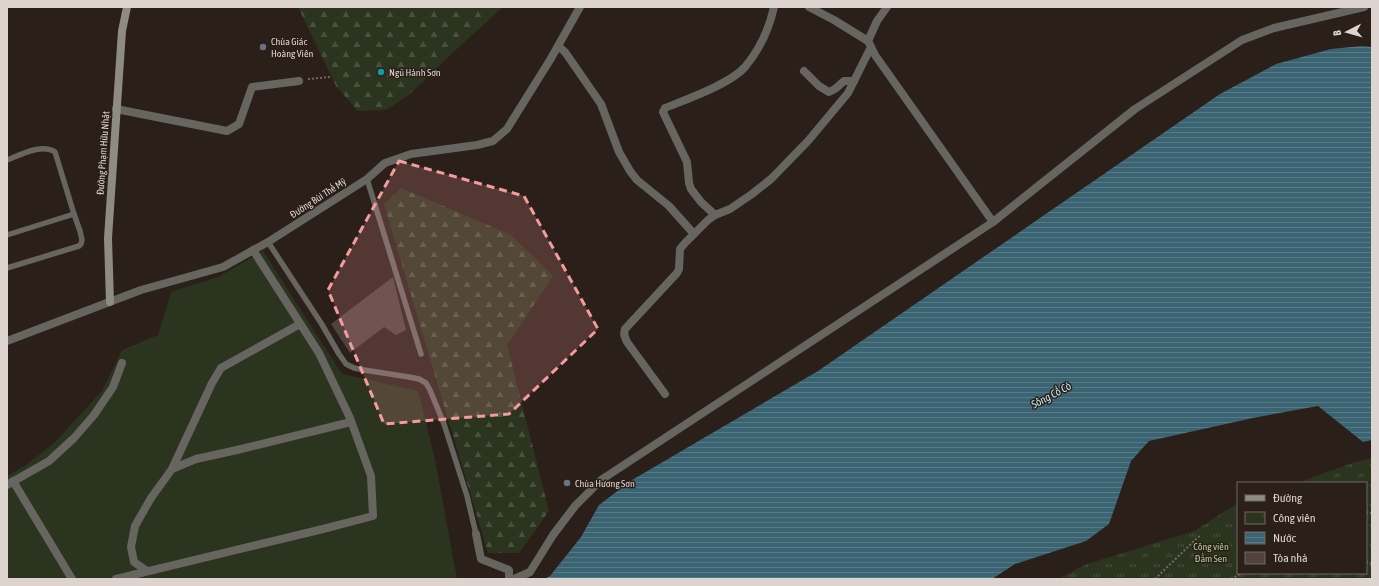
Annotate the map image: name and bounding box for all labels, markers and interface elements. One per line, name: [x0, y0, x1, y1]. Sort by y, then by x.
north arrow: [1327, 12, 1367, 52]
text: B: [1331, 29, 1343, 36]
place label: Chùa Giác Hoàng Viên: [271, 36, 313, 59]
marker: Chùa Giác Hoàng Viên: [258, 42, 268, 52]
marker: Ngũ Hành Sơn: [376, 67, 386, 77]
place label: Ngũ Hành Sơn: [389, 67, 441, 78]
street label: Đường Phạm Hữu Nhật: [95, 111, 111, 195]
street label: Đường Bùi Thế Mỹ: [288, 176, 348, 220]
water label: Sông Cổ Cò: [1028, 379, 1073, 411]
marker: Chùa Hương Sơn: [562, 478, 572, 488]
place label: Chùa Hương Sơn: [575, 478, 635, 489]
legend: [1237, 482, 1367, 574]
text: Đường: [1273, 491, 1303, 505]
text: Công viên: [1273, 511, 1316, 525]
text: Nước: [1273, 531, 1297, 545]
park label: Công viên Đầm Sen: [1193, 541, 1229, 564]
text: Tòa nhà: [1273, 551, 1308, 565]

